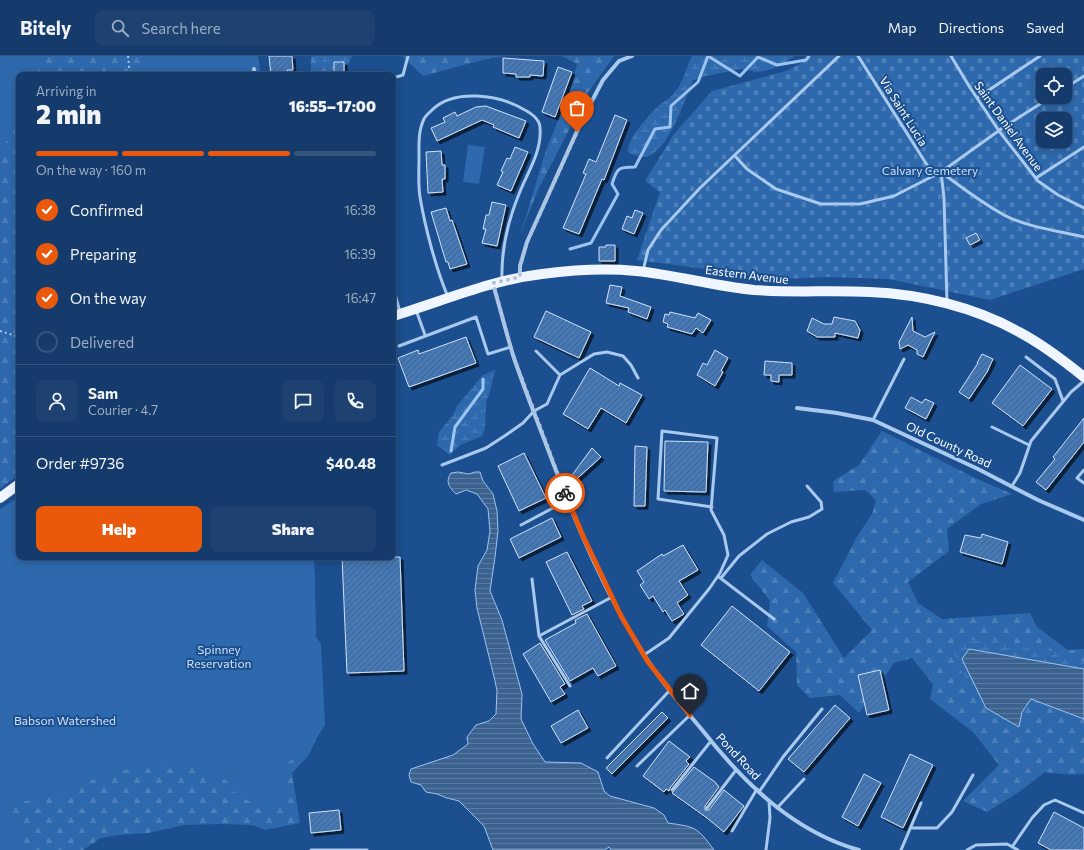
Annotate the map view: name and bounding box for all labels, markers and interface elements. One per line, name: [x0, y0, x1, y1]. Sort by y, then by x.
search box: [95, 10, 375, 46]
text: Bitely: [20, 16, 71, 39]
icon: search: [109, 17, 131, 39]
text: Search here: [141, 19, 221, 37]
text: Map: [888, 19, 917, 36]
text: Directions: [939, 19, 1004, 36]
text: Saved: [1026, 19, 1064, 36]
map controls: [1036, 68, 1072, 148]
button: locate: [1036, 68, 1072, 104]
street label: Via Saint Lucia: [877, 74, 931, 148]
street label: Saint Daniel Avenue: [972, 79, 1046, 173]
text: Arriving in: [36, 83, 96, 99]
pin: [560, 91, 594, 132]
text: 16:55–17:00: [289, 97, 376, 115]
icon: bag: [566, 97, 588, 119]
text: 2 min: [36, 98, 101, 129]
button: layers: [1036, 112, 1072, 148]
text: On the way · 160 m: [36, 162, 146, 178]
park label: Calvary Cemetery: [882, 163, 978, 177]
icon: check: [36, 199, 58, 221]
text: Confirmed: [70, 201, 143, 219]
text: 16:38: [344, 202, 376, 218]
icon: check: [36, 243, 58, 265]
text: Preparing: [70, 245, 136, 263]
text: 16:39: [344, 246, 376, 262]
street label: Eastern Avenue: [704, 262, 790, 286]
icon: check: [36, 287, 58, 309]
text: On the way: [70, 289, 147, 307]
text: 16:47: [345, 290, 376, 306]
text: Delivered: [70, 333, 134, 351]
button: person: [36, 380, 78, 422]
button: chat: [282, 380, 324, 422]
button: phone: [334, 380, 376, 422]
text: Sam: [88, 384, 118, 402]
text: Courier · 4.7: [88, 402, 158, 418]
street label: Old County Road: [904, 418, 994, 470]
text: Order #9736: [36, 454, 124, 472]
text: $40.48: [326, 454, 376, 472]
courier: [545, 473, 585, 513]
icon: bike: [554, 482, 576, 504]
button: Help: [36, 506, 202, 552]
button: Share: [210, 506, 376, 552]
park label: Spinney Reservation: [187, 642, 251, 670]
pin: [673, 674, 707, 715]
icon: home: [679, 680, 701, 702]
park label: Babson Watershed: [14, 713, 116, 727]
street label: Pond Road: [714, 730, 764, 782]

